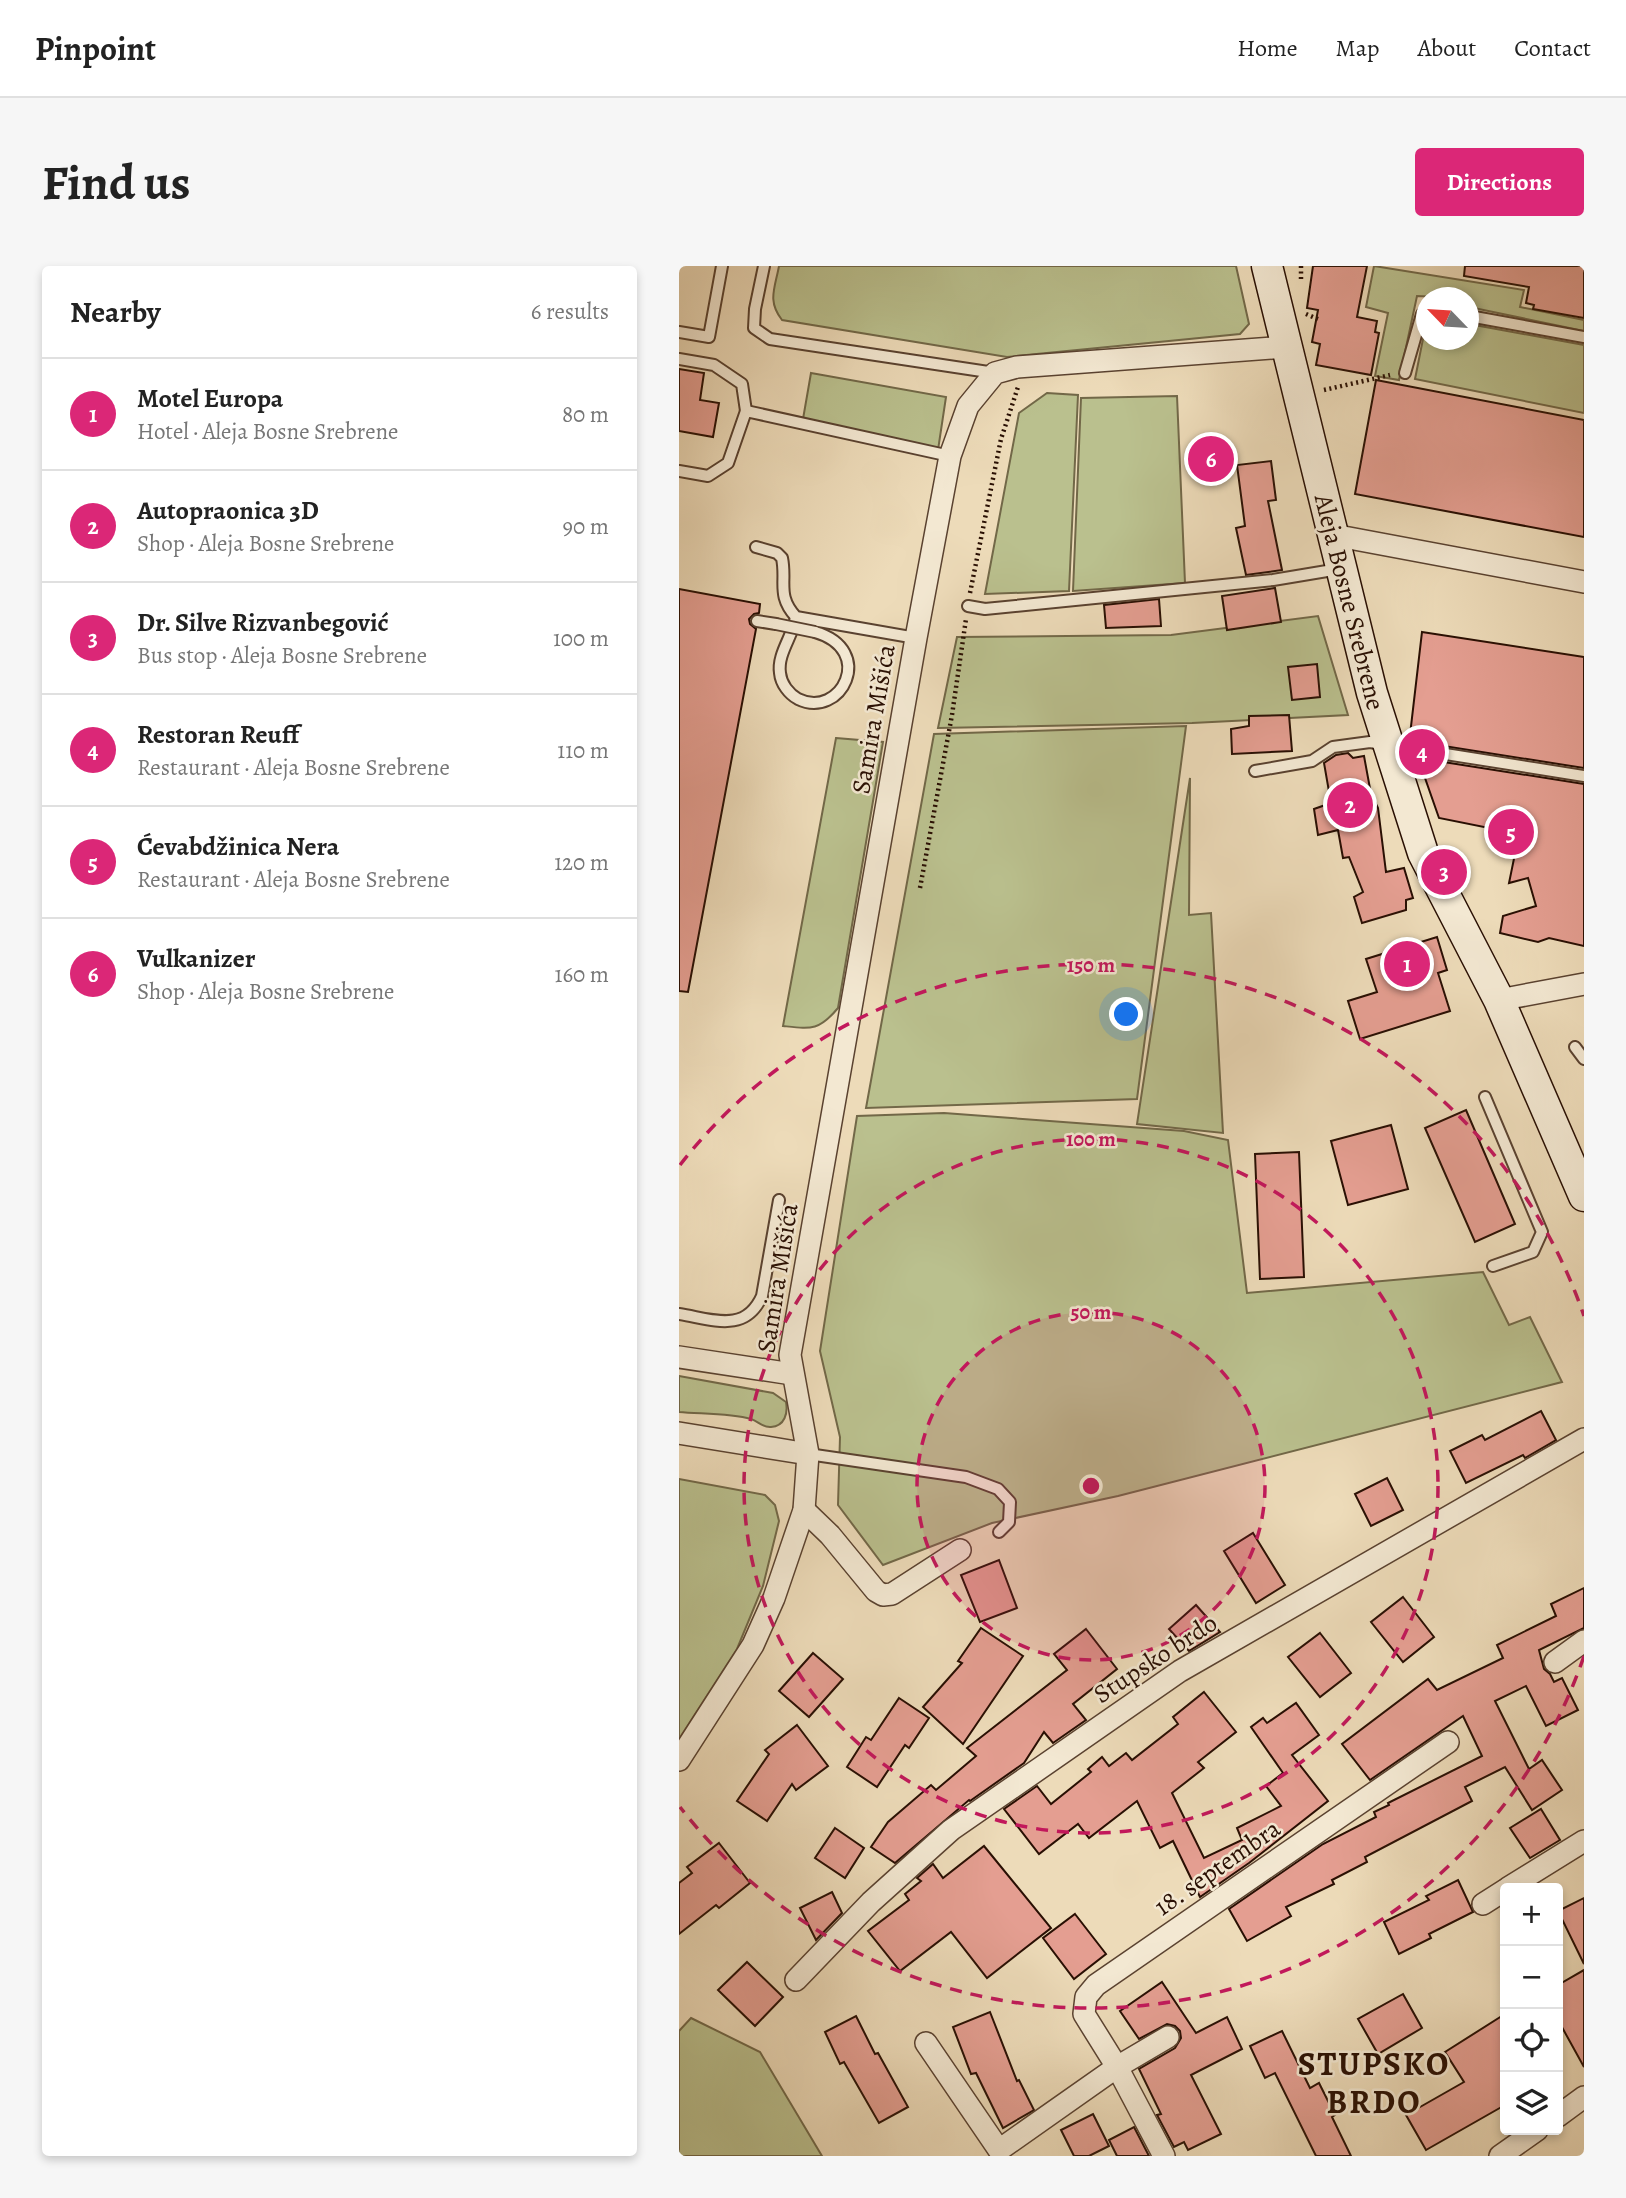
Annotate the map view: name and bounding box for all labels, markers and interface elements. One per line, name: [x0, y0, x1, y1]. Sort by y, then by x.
text: Pinpoint: [35, 26, 156, 71]
text: Home: [1237, 32, 1298, 64]
text: Map: [1336, 32, 1380, 64]
text: About: [1418, 32, 1476, 64]
text: Contact: [1514, 32, 1591, 64]
button: Directions: [1415, 148, 1584, 216]
text: Find us: [42, 149, 190, 216]
north arrow: [1416, 287, 1479, 350]
text: Nearby: [70, 292, 161, 332]
text: 6 results: [531, 296, 609, 327]
text: Motel Europa: [137, 381, 283, 416]
text: 1: [89, 399, 97, 430]
text: 80 m: [562, 399, 609, 430]
text: Hotel · Aleja Bosne Srebrene: [137, 416, 398, 447]
pin: 6: [1188, 433, 1234, 485]
street label: Aleja Bosne Srebrene: [1306, 489, 1393, 714]
text: Autopraonica 3D: [137, 493, 319, 528]
text: 2: [87, 511, 99, 542]
text: 90 m: [563, 511, 609, 542]
text: Shop · Aleja Bosne Srebrene: [137, 528, 394, 559]
text: Dr. Silve Rizvanbegović: [137, 605, 389, 640]
text: 3: [88, 623, 98, 654]
text: 100 m: [553, 623, 609, 654]
text: Bus stop · Aleja Bosne Srebrene: [137, 640, 427, 671]
street label: Samira Mišića: [843, 642, 904, 797]
text: Restoran Reuff: [137, 717, 299, 752]
pin: 4: [1399, 726, 1445, 778]
text: 4: [88, 735, 98, 766]
text: 110 m: [557, 735, 609, 766]
text: Restaurant · Aleja Bosne Srebrene: [137, 752, 450, 783]
pin: 2: [1327, 779, 1373, 831]
pin: 5: [1488, 806, 1534, 858]
text: Ćevabdžinica Nera: [137, 829, 339, 864]
pin: 3: [1421, 846, 1467, 898]
text: 5: [88, 847, 98, 878]
text: 120 m: [554, 847, 609, 878]
text: Restaurant · Aleja Bosne Srebrene: [137, 864, 450, 895]
pin: 1: [1384, 938, 1430, 990]
text: Vulkanizer: [137, 941, 255, 976]
text: 150 m: [1067, 951, 1116, 979]
text: 6: [88, 959, 98, 990]
text: 160 m: [555, 959, 609, 990]
text: Shop · Aleja Bosne Srebrene: [137, 976, 394, 1007]
your location: [1109, 997, 1143, 1031]
text: 100 m: [1066, 1125, 1116, 1153]
street label: Samira Mišića: [748, 1201, 807, 1355]
text: 50 m: [1071, 1298, 1112, 1326]
centre of rings: [1079, 1474, 1103, 1498]
street label: Stupsko brdo: [1087, 1605, 1224, 1711]
street label: 18. septembra: [1147, 1811, 1287, 1924]
map controls: [1500, 1883, 1563, 2135]
button: +: [1500, 1883, 1563, 1946]
button: −: [1500, 1946, 1563, 2009]
button: locate: [1500, 2009, 1563, 2072]
district label: STUPSKO BRDO: [1298, 2041, 1450, 2124]
button: layers: [1500, 2072, 1563, 2135]

